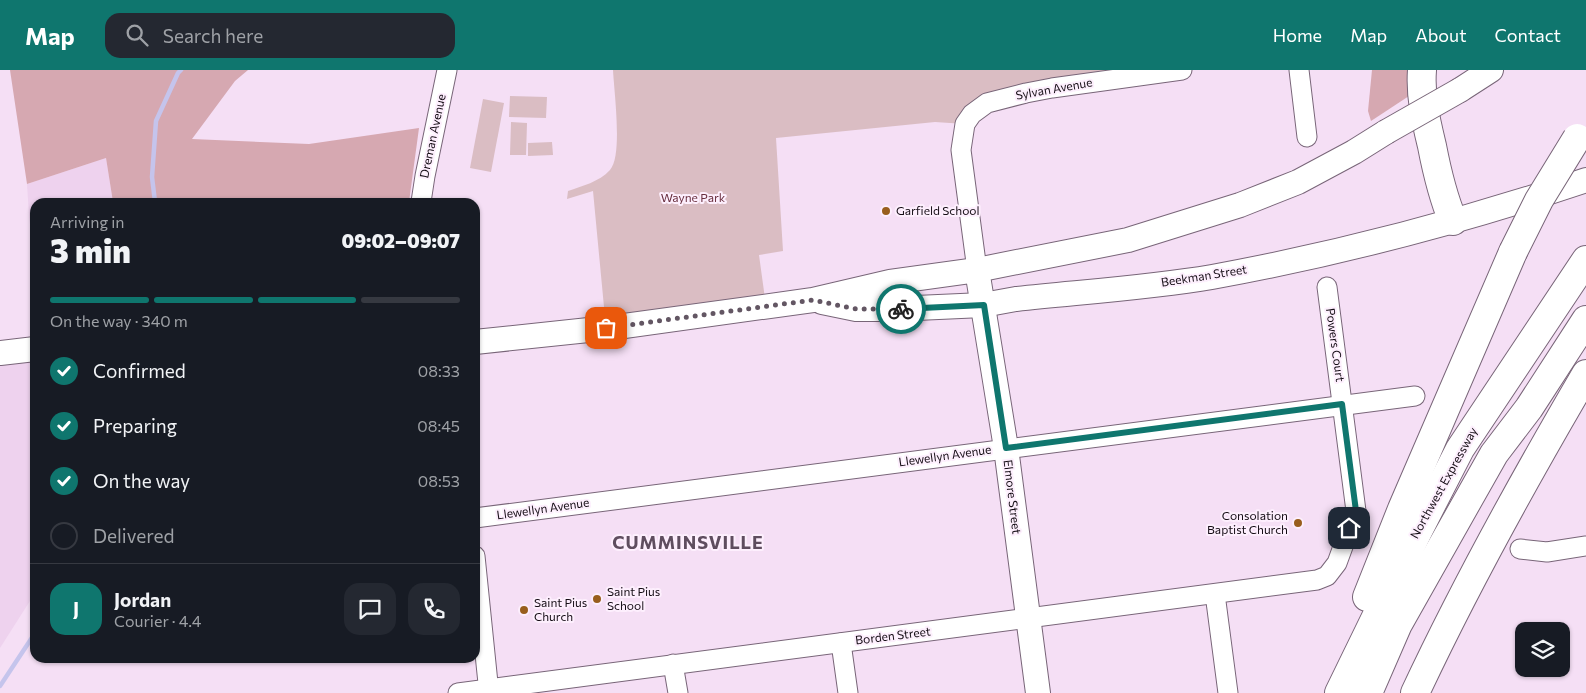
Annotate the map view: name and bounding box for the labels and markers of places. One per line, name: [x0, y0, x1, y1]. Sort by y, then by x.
place label: Garfield School: [896, 203, 980, 217]
marker: Garfield School: [880, 205, 892, 217]
pin: [585, 307, 627, 349]
pin: [1328, 507, 1370, 549]
place label: Consolation Baptist Church: [1207, 508, 1288, 536]
marker: Consolation Baptist Church: [1292, 517, 1304, 529]
place label: Saint Pius School: [607, 584, 660, 612]
marker: Saint Pius School: [591, 593, 603, 605]
place label: Saint Pius Church: [534, 595, 587, 623]
marker: Saint Pius Church: [518, 604, 530, 616]

